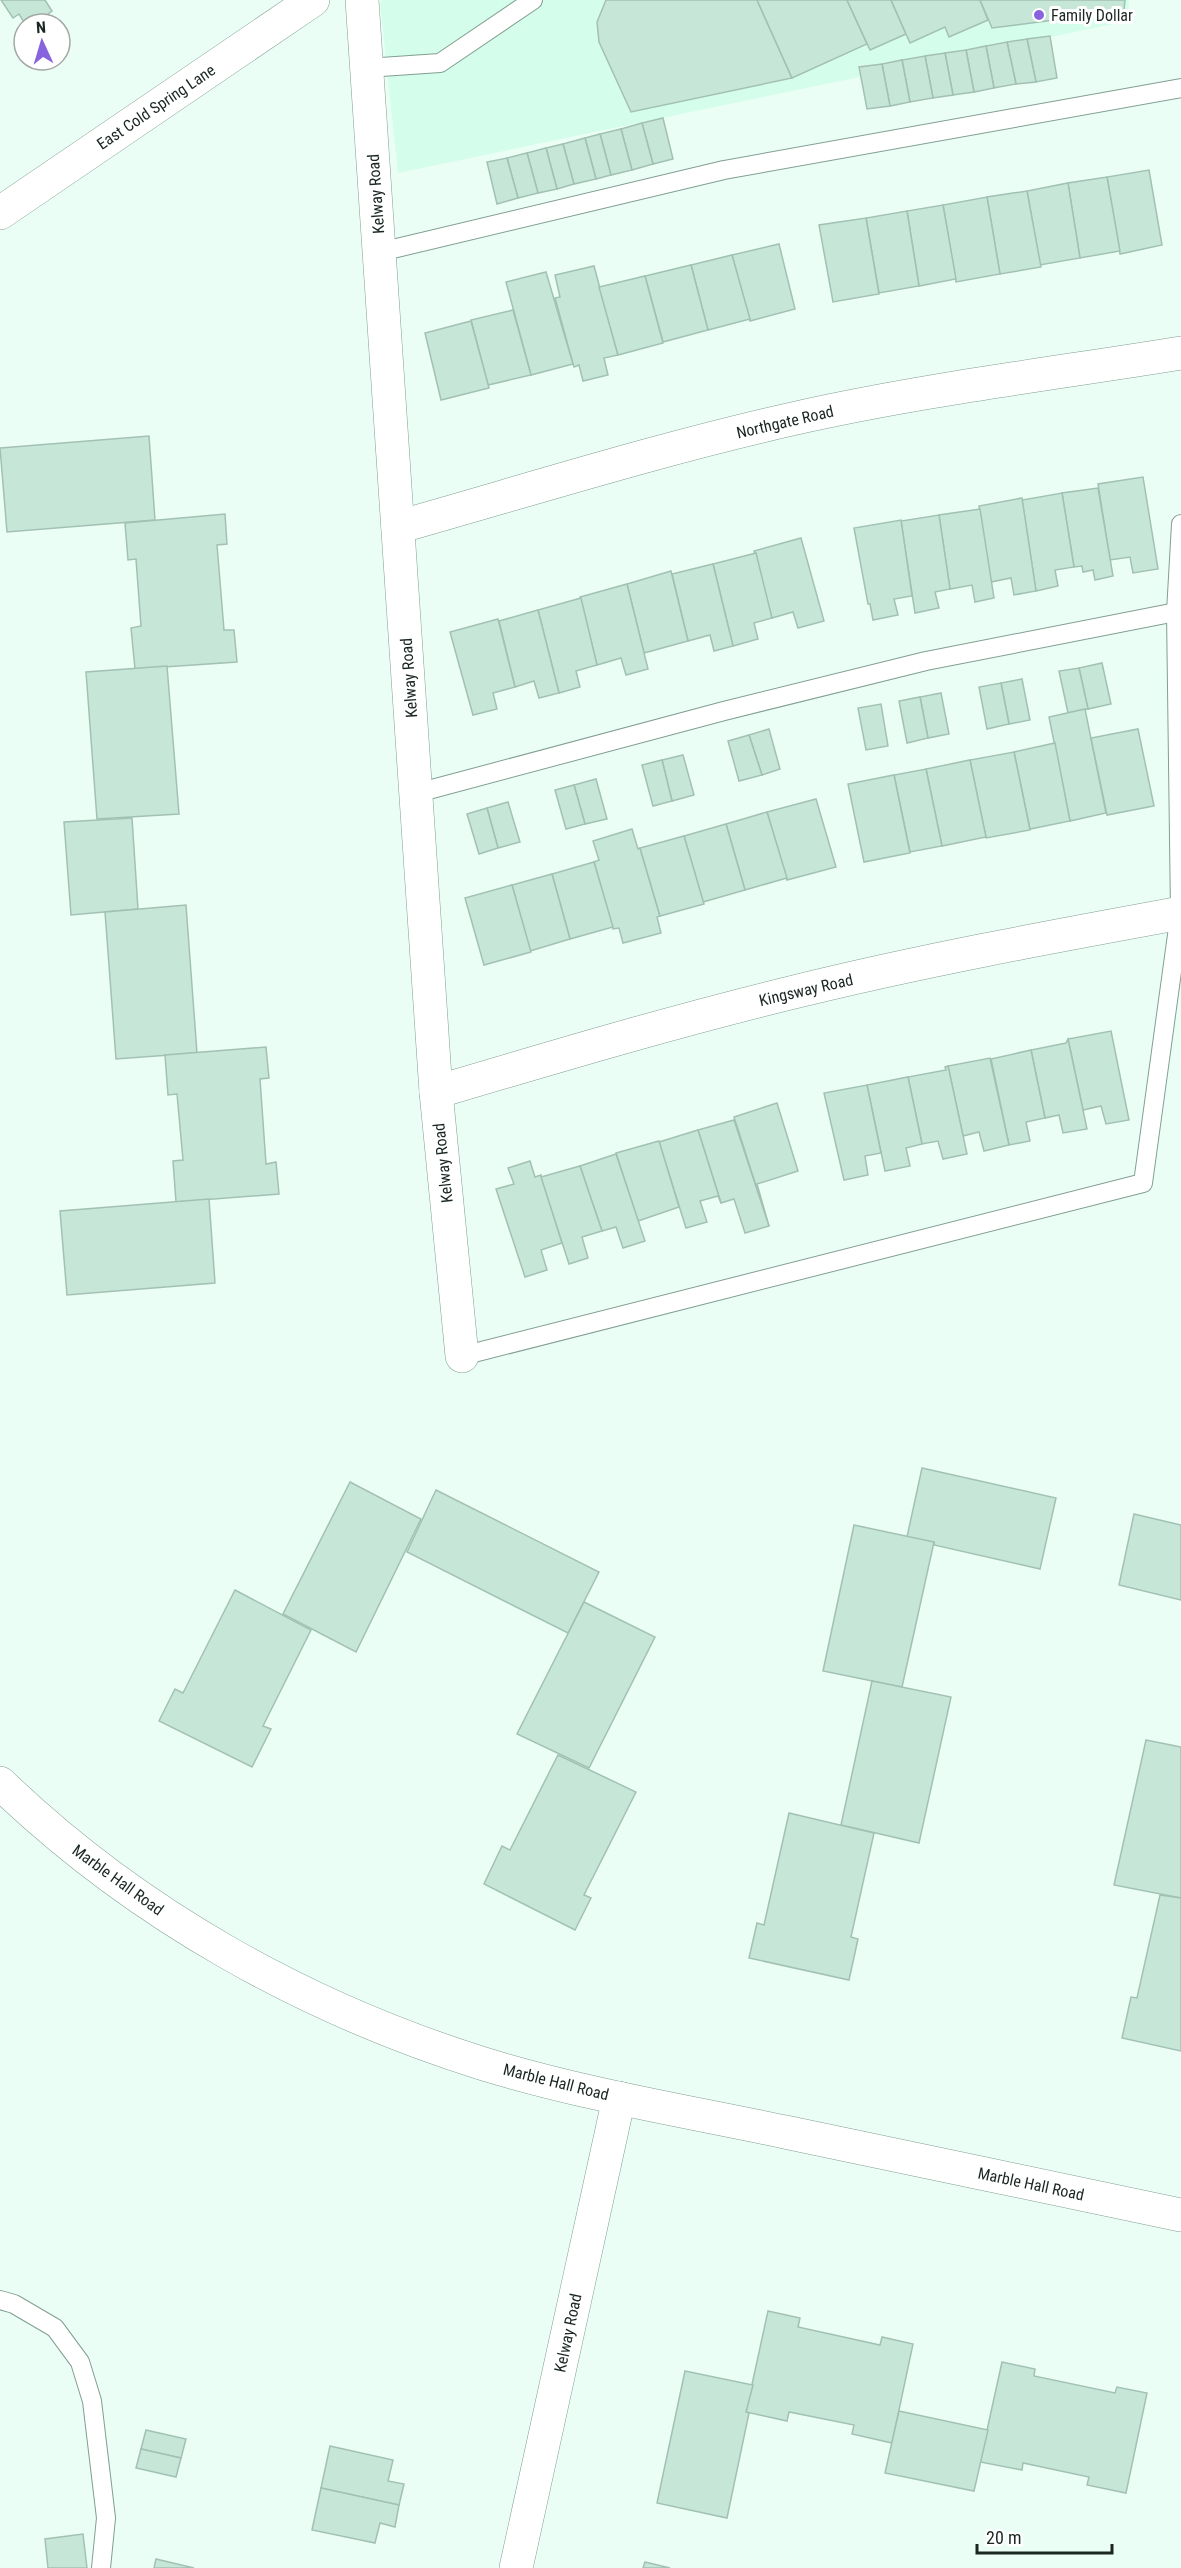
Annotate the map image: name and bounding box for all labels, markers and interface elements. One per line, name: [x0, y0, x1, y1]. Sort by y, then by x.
place label: Family Dollar: [1051, 6, 1133, 25]
marker: Family Dollar: [1032, 8, 1046, 22]
north arrow: [12, 12, 72, 72]
text: N: [35, 18, 47, 37]
street label: East Cold Spring Lane: [93, 60, 219, 154]
street label: Kelway Road: [364, 153, 388, 235]
street label: Northgate Road: [735, 402, 835, 442]
street label: Kelway Road: [397, 637, 421, 719]
street label: Kingsway Road: [757, 970, 855, 1010]
street label: Kelway Road: [429, 1122, 457, 1204]
street label: Marble Hall Road: [69, 1841, 167, 1919]
street label: Marble Hall Road: [501, 2060, 611, 2104]
street label: Marble Hall Road: [976, 2163, 1086, 2205]
street label: Kelway Road: [550, 2292, 586, 2374]
scale bar: [977, 2517, 1112, 2555]
text: 20 m: [986, 2527, 1021, 2548]

